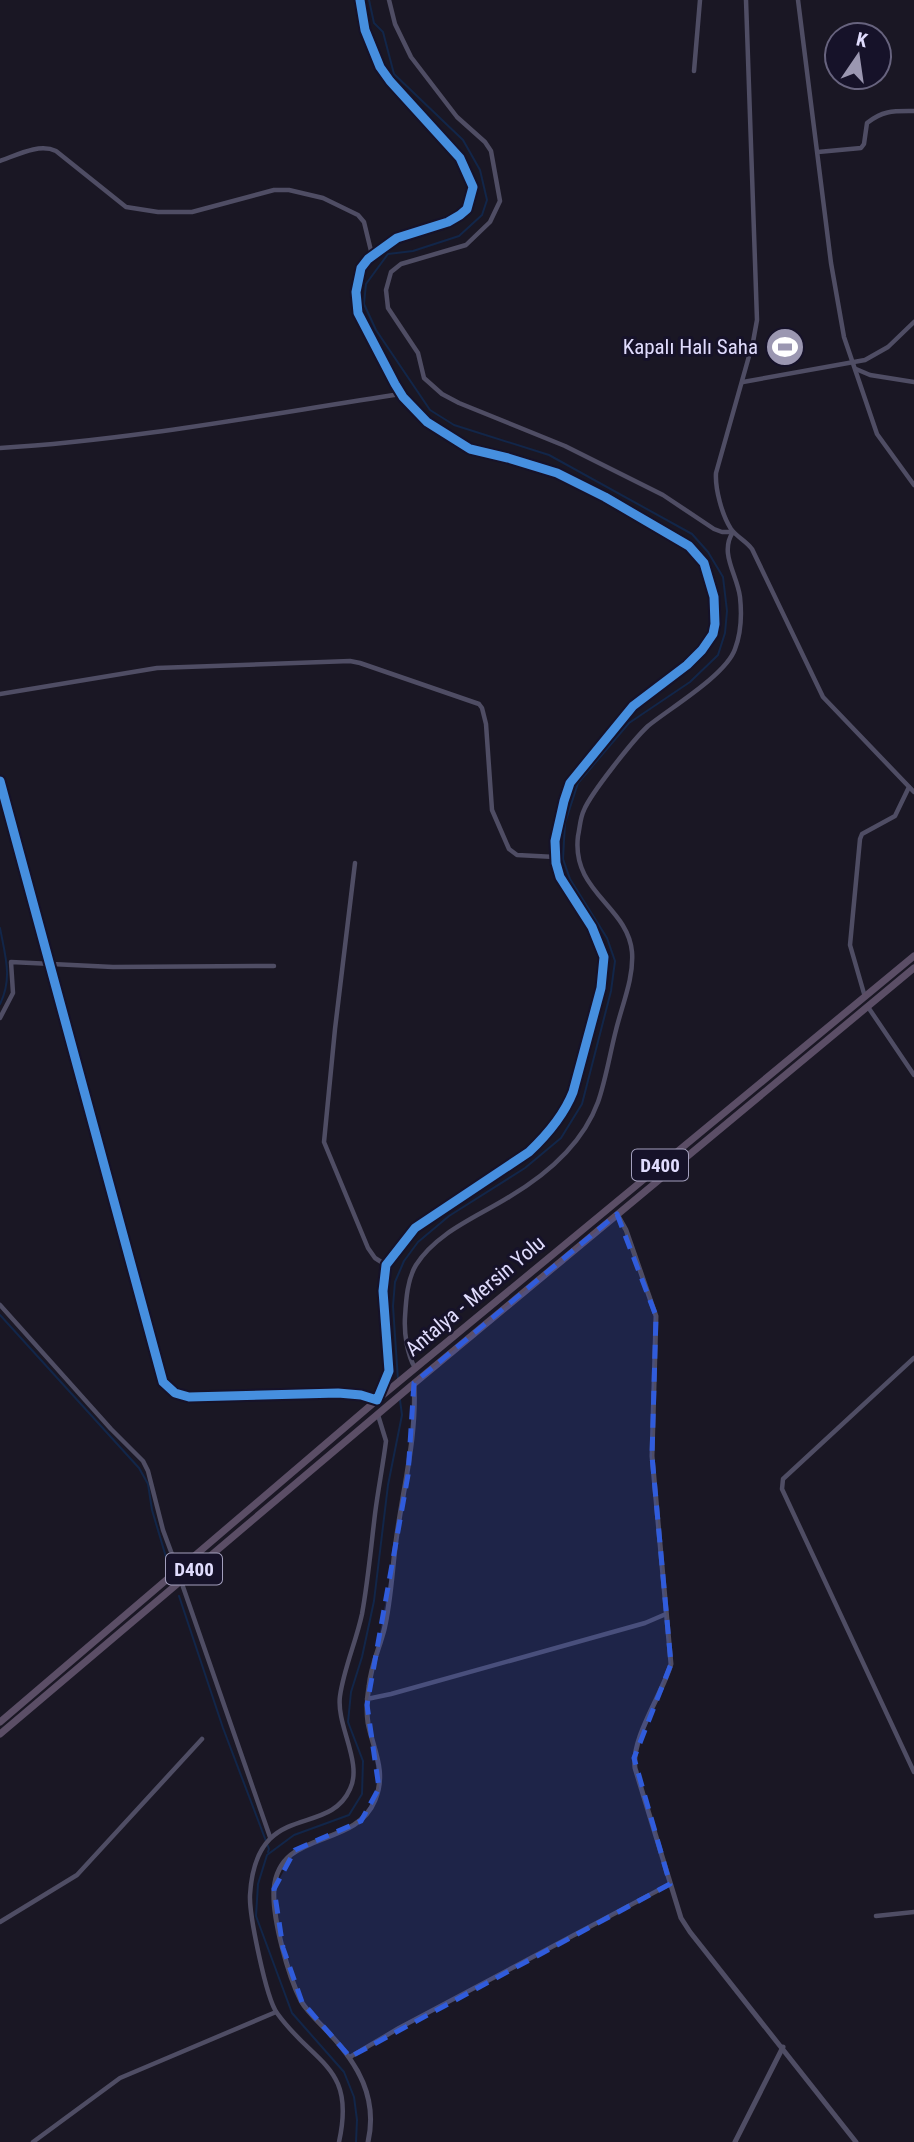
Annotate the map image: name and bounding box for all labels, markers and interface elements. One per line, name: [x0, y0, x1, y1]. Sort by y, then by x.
north arrow: [823, 21, 893, 91]
text: K: [854, 28, 870, 52]
sports icon: Kapalı Halı Saha: [764, 326, 806, 368]
place label: Kapalı Halı Saha: [623, 335, 758, 359]
road number: D400: [632, 1149, 688, 1180]
street label: Antalya - Mersin Yolu: [401, 1231, 549, 1361]
road number: D400: [166, 1554, 222, 1584]

